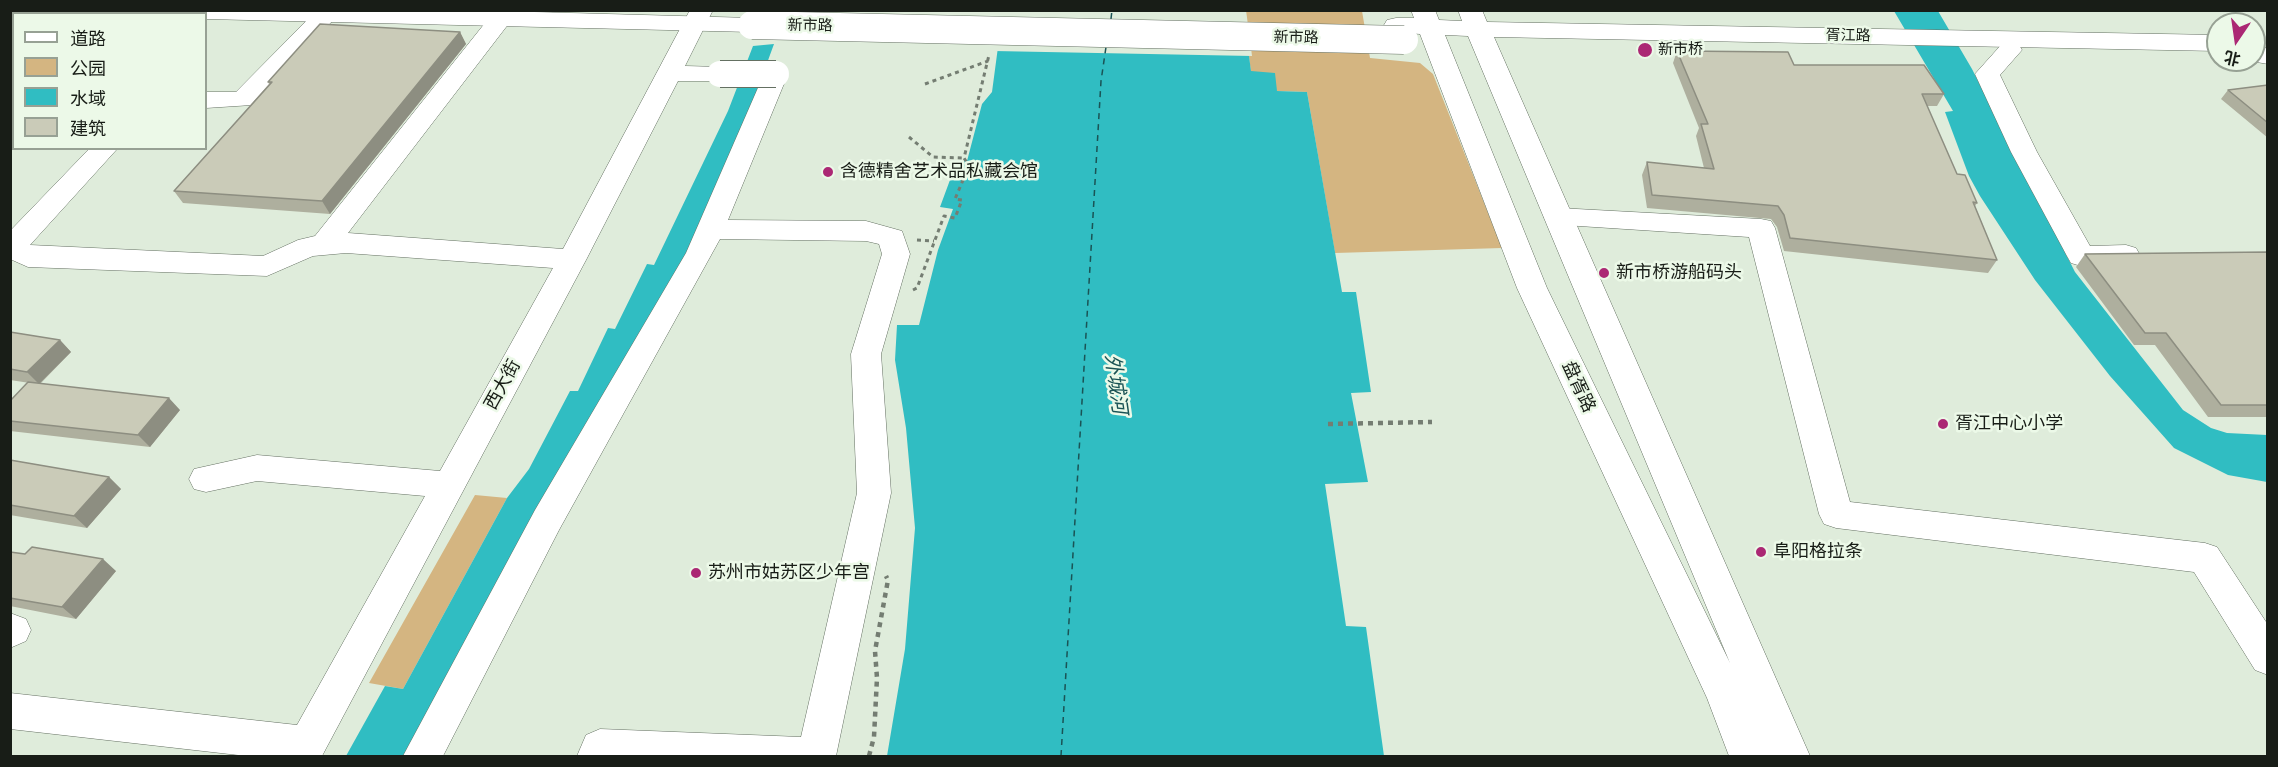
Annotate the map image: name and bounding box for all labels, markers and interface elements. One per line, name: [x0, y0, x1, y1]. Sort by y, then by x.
legend: [12, 12, 207, 150]
north arrow: [2206, 12, 2266, 72]
street label: 新市路: [787, 17, 833, 35]
text: 道路: [70, 27, 106, 50]
street label: 胥江路: [1825, 27, 1871, 45]
street label: 新市路: [1273, 29, 1319, 47]
marker: 新市桥: [1636, 41, 1654, 59]
place label: 新市桥: [1658, 41, 1703, 59]
text: 北: [2222, 46, 2242, 70]
text: 公园: [70, 57, 106, 80]
text: 水域: [70, 87, 106, 110]
text: 建筑: [70, 117, 106, 140]
place label: 含德精舍艺术品私藏会馆: [840, 161, 1038, 183]
marker: 含德精舍艺术品私藏会馆: [821, 165, 835, 179]
place label: 新市桥游船码头: [1616, 262, 1742, 284]
marker: 新市桥游船码头: [1597, 266, 1611, 280]
water label: 外城河: [1099, 353, 1131, 415]
street label: 西大街: [480, 356, 526, 414]
street label: 盘胥路: [1557, 358, 1599, 416]
place label: 胥江中心小学: [1955, 413, 2063, 435]
marker: 胥江中心小学: [1936, 417, 1950, 431]
place label: 阜阳格拉条: [1773, 541, 1863, 563]
marker: 阜阳格拉条: [1754, 545, 1768, 559]
place label: 苏州市姑苏区少年宫: [708, 562, 870, 584]
marker: 苏州市姑苏区少年宫: [689, 566, 703, 580]

